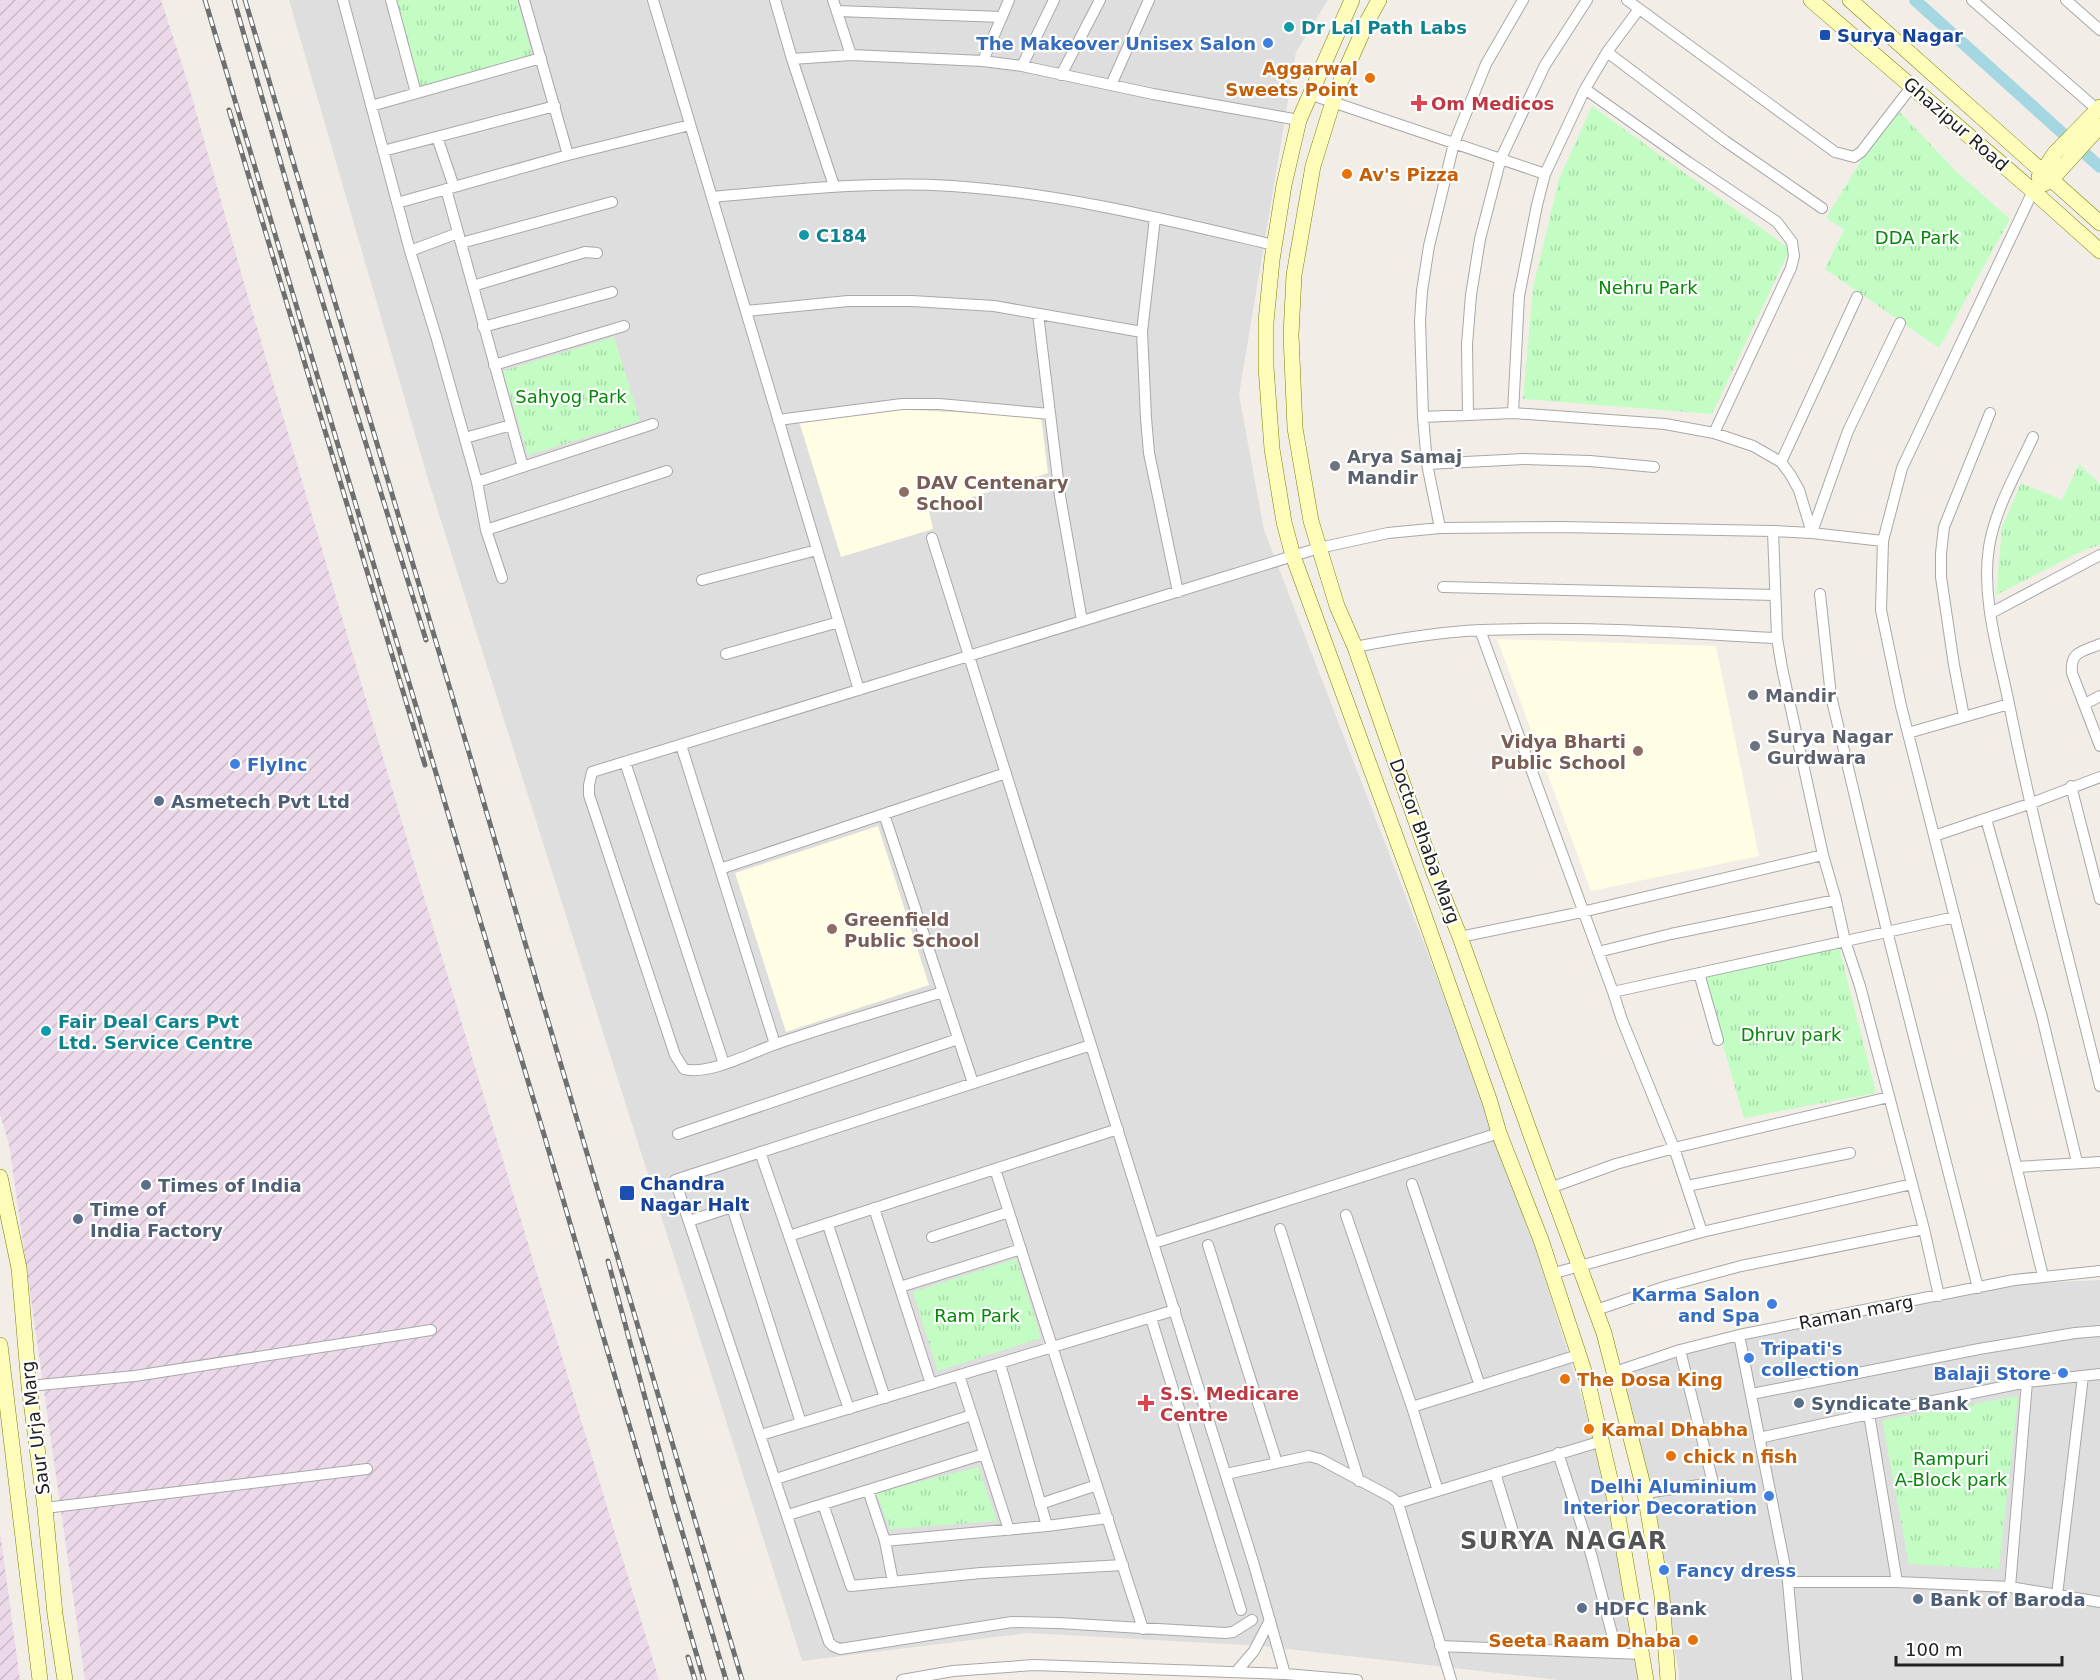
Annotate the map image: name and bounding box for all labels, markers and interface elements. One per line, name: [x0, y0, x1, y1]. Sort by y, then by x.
place label: Dr Lal Path Labs: [1301, 17, 1467, 38]
marker: Dr Lal Path Labs: [1282, 20, 1296, 34]
place label: Surya Nagar: [1837, 25, 1963, 46]
marker: Surya Nagar: [1818, 28, 1832, 42]
place label: The Makeover Unisex Salon: [976, 33, 1256, 54]
marker: The Makeover Unisex Salon: [1261, 36, 1275, 50]
place label: Aggarwal Sweets Point: [1225, 58, 1358, 100]
marker: Aggarwal Sweets Point: [1363, 71, 1377, 85]
street label: Ghazipur Road: [1899, 73, 2013, 175]
place label: Om Medicos: [1431, 93, 1554, 114]
marker: Om Medicos: [1412, 96, 1426, 110]
place label: Av's Pizza: [1359, 164, 1459, 185]
marker: Av's Pizza: [1340, 167, 1354, 181]
place label: C184: [816, 225, 867, 246]
park label: DDA Park: [1875, 227, 1960, 248]
marker: C184: [797, 228, 811, 242]
park label: Nehru Park: [1598, 277, 1698, 298]
park label: Sahyog Park: [515, 386, 627, 407]
place label: Arya Samaj Mandir: [1347, 446, 1462, 488]
marker: Arya Samaj Mandir: [1328, 459, 1342, 473]
place label: DAV Centenary School: [916, 472, 1069, 514]
marker: DAV Centenary School: [897, 485, 911, 499]
place label: Mandir: [1765, 685, 1836, 706]
marker: Mandir: [1746, 688, 1760, 702]
place label: Surya Nagar Gurdwara: [1767, 726, 1893, 768]
place label: Vidya Bharti Public School: [1490, 731, 1626, 773]
marker: Surya Nagar Gurdwara: [1748, 739, 1762, 753]
marker: Vidya Bharti Public School: [1631, 744, 1645, 758]
place label: FlyInc: [247, 754, 307, 775]
street label: Doctor Bhaba Marg: [1385, 756, 1465, 926]
marker: FlyInc: [228, 757, 242, 771]
place label: Asmetech Pvt Ltd: [171, 791, 350, 812]
marker: Asmetech Pvt Ltd: [152, 794, 166, 808]
place label: Greenfield Public School: [844, 909, 980, 951]
marker: Greenfield Public School: [825, 922, 839, 936]
place label: Fair Deal Cars Pvt Ltd. Service Centre: [58, 1011, 253, 1053]
marker: Fair Deal Cars Pvt Ltd. Service Centre: [39, 1024, 53, 1038]
park label: Dhruv park: [1741, 1024, 1842, 1045]
place label: Chandra Nagar Halt: [640, 1173, 750, 1215]
place label: Times of India: [158, 1175, 302, 1196]
marker: Times of India: [139, 1178, 153, 1192]
marker: Chandra Nagar Halt: [618, 1184, 636, 1202]
place label: Time of India Factory: [90, 1199, 223, 1241]
marker: Time of India Factory: [71, 1212, 85, 1226]
place label: Karma Salon and Spa: [1631, 1284, 1760, 1326]
street label: Raman marg: [1797, 1291, 1915, 1333]
marker: Karma Salon and Spa: [1765, 1297, 1779, 1311]
park label: Ram Park: [934, 1305, 1020, 1326]
place label: Tripati's collection: [1761, 1338, 1859, 1380]
marker: Tripati's collection: [1742, 1351, 1756, 1365]
street label: Saur Urja Marg: [16, 1360, 54, 1496]
place label: Balaji Store: [1933, 1363, 2051, 1384]
marker: Balaji Store: [2056, 1366, 2070, 1380]
place label: The Dosa King: [1577, 1369, 1723, 1390]
marker: The Dosa King: [1558, 1372, 1572, 1386]
place label: S.S. Medicare Centre: [1160, 1383, 1299, 1425]
place label: Syndicate Bank: [1811, 1393, 1969, 1414]
marker: S.S. Medicare Centre: [1137, 1394, 1155, 1412]
marker: Syndicate Bank: [1792, 1396, 1806, 1410]
place label: Kamal Dhabha: [1601, 1419, 1748, 1440]
marker: Kamal Dhabha: [1582, 1422, 1596, 1436]
place label: chick n fish: [1683, 1446, 1798, 1467]
park label: Rampuri A-Block park: [1895, 1448, 2008, 1490]
marker: chick n fish: [1664, 1449, 1678, 1463]
place label: Delhi Aluminium Interior Decoration: [1563, 1476, 1757, 1518]
marker: Delhi Aluminium Interior Decoration: [1762, 1489, 1776, 1503]
district label: SURYA NAGAR: [1460, 1527, 1668, 1555]
place label: Fancy dress: [1676, 1560, 1796, 1581]
marker: Fancy dress: [1657, 1563, 1671, 1577]
place label: Bank of Baroda: [1930, 1589, 2086, 1610]
marker: Bank of Baroda: [1911, 1592, 1925, 1606]
place label: HDFC Bank: [1594, 1598, 1707, 1619]
marker: HDFC Bank: [1575, 1601, 1589, 1615]
scale bar: [1896, 1629, 2062, 1667]
place label: Seeta Raam Dhaba: [1488, 1630, 1681, 1651]
marker: Seeta Raam Dhaba: [1686, 1633, 1700, 1647]
text: 100 m: [1905, 1639, 1963, 1660]

